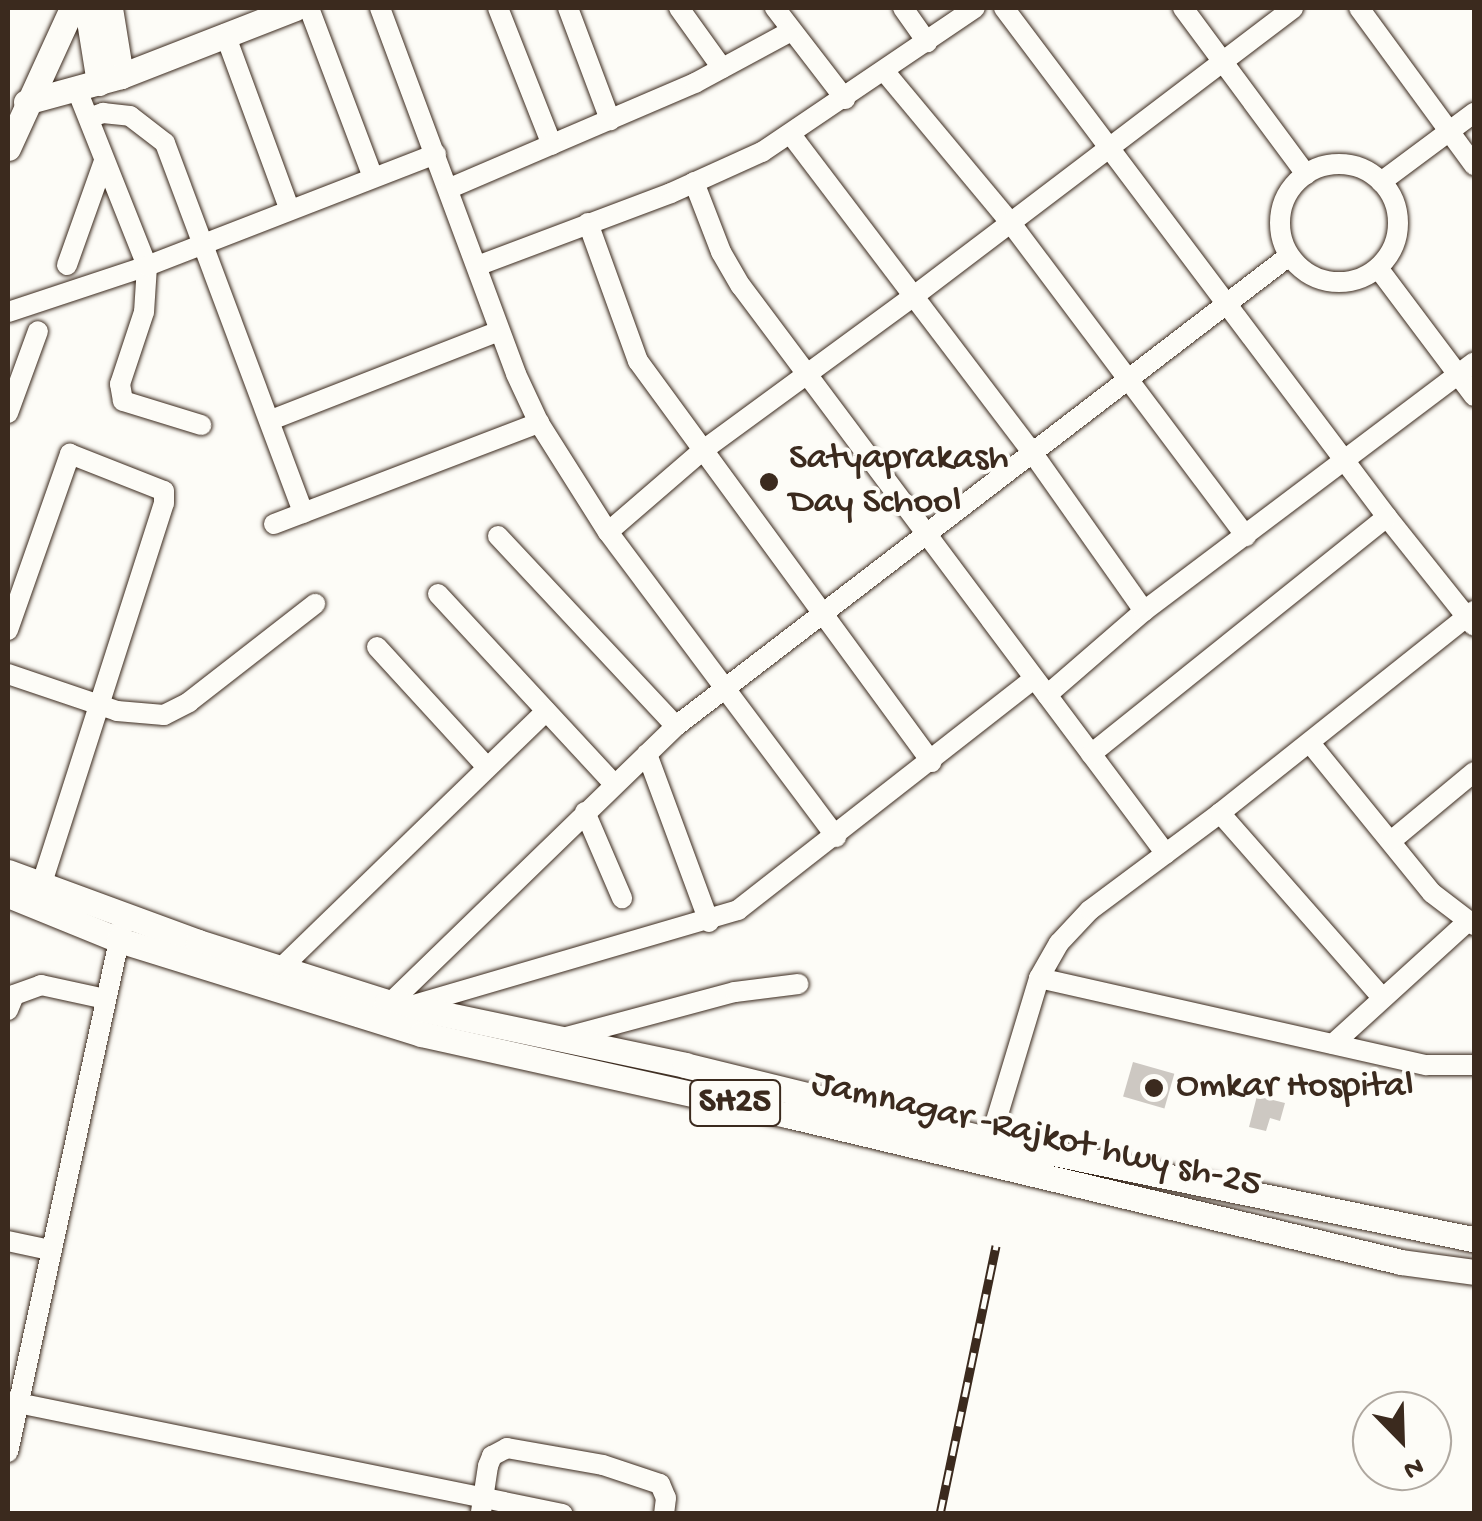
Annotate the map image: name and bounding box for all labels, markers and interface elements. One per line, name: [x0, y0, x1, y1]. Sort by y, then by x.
place label: Satyaprakash Day School: [789, 437, 1009, 526]
marker: Satyaprakash Day School: [758, 471, 780, 493]
street label: Jamnagar -Rajkot hwy sh-25: [807, 1062, 1265, 1210]
place label: Omkar Hospital: [1176, 1065, 1414, 1111]
road number: SH25: [688, 1073, 782, 1133]
marker: Omkar Hospital: [1141, 1075, 1167, 1101]
north arrow: [1352, 1391, 1452, 1491]
text: N: [1398, 1448, 1428, 1486]

